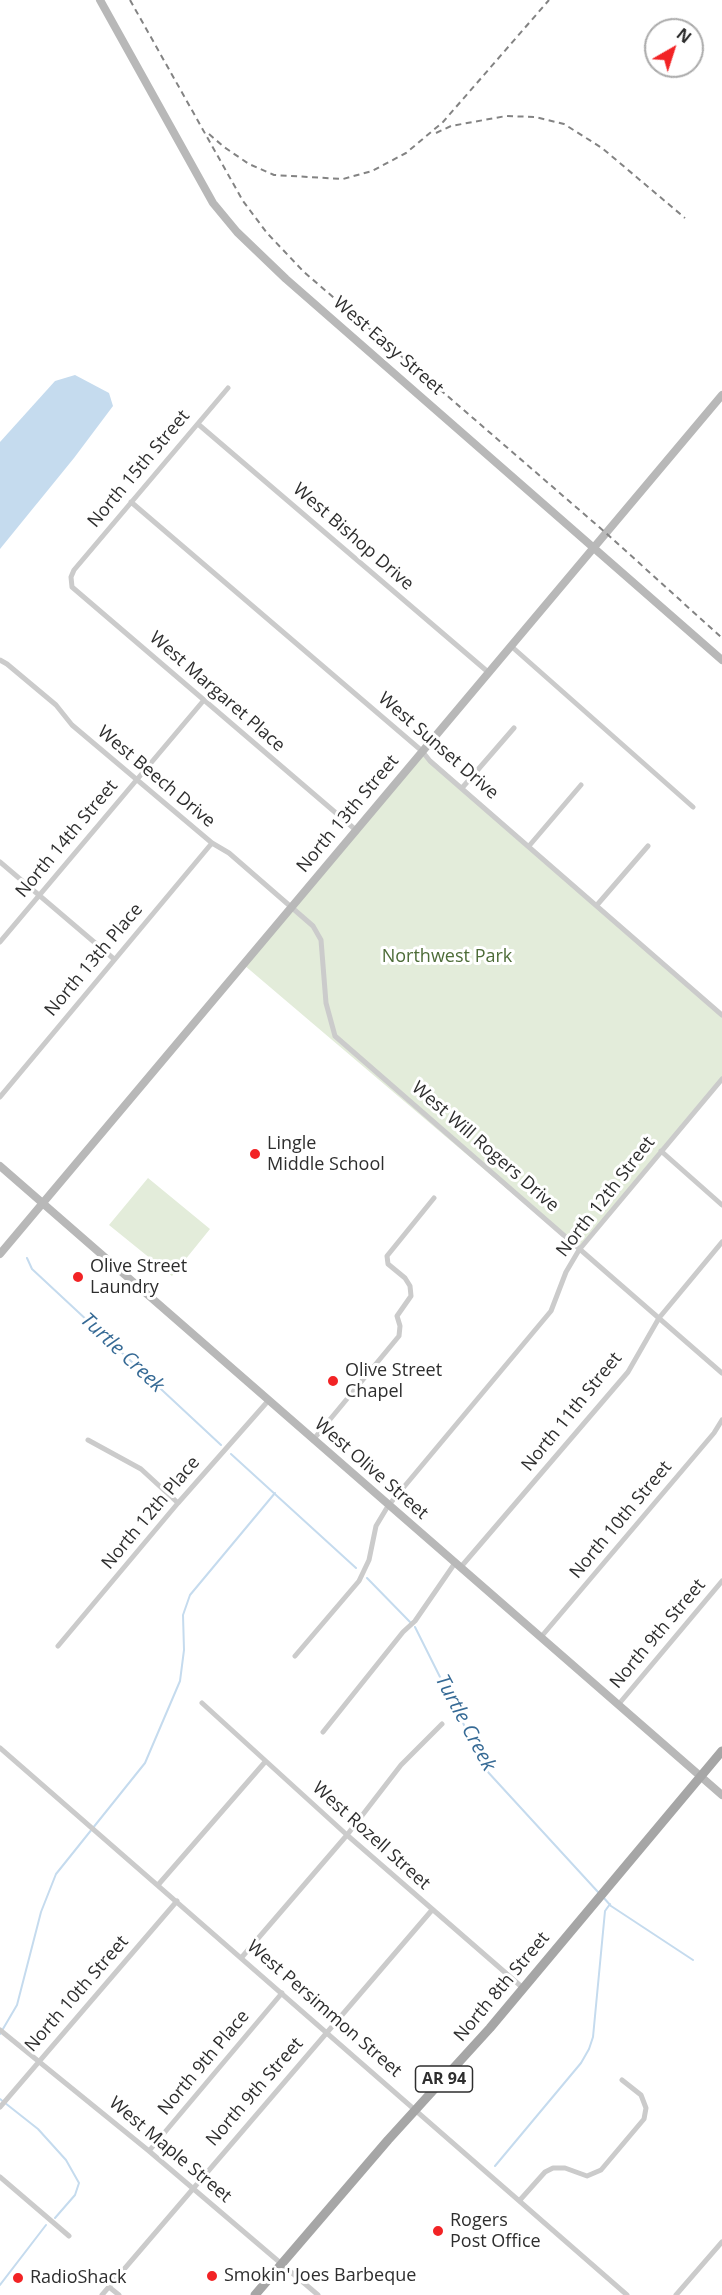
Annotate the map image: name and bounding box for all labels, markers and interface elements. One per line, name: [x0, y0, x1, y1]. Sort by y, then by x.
north arrow: [644, 18, 704, 78]
text: N: [672, 23, 696, 48]
street label: West Easy Street: [328, 292, 448, 400]
street label: North 15th Street: [84, 406, 194, 532]
street label: West Bishop Drive: [288, 479, 418, 595]
street label: West Margaret Place: [145, 627, 289, 757]
street label: West Sunset Drive: [373, 688, 503, 804]
street label: West Beech Drive: [93, 722, 219, 832]
street label: North 13th Street: [293, 751, 403, 877]
street label: North 14th Street: [12, 776, 122, 902]
street label: North 13th Place: [41, 899, 147, 1021]
park label: Northwest Park: [382, 946, 512, 968]
street label: West Will Rogers Drive: [407, 1077, 563, 1217]
street label: North 12th Street: [552, 1132, 660, 1262]
place label: Lingle Middle School: [267, 1133, 385, 1176]
marker: Lingle Middle School: [248, 1147, 262, 1161]
place label: Olive Street Laundry: [90, 1256, 187, 1298]
marker: Olive Street Laundry: [71, 1270, 85, 1284]
water label: Turtle Creek: [75, 1308, 169, 1398]
street label: North 11th Street: [517, 1348, 627, 1476]
place label: Olive Street Chapel: [345, 1360, 442, 1402]
marker: Olive Street Chapel: [326, 1374, 340, 1388]
street label: West Olive Street: [310, 1414, 432, 1524]
street label: North 12th Place: [98, 1452, 204, 1574]
street label: North 10th Street: [566, 1457, 676, 1583]
street label: North 9th Street: [606, 1575, 710, 1693]
water label: Turtle Creek: [430, 1671, 500, 1775]
street label: West Rozell Street: [308, 1777, 434, 1895]
street label: North 8th Street: [450, 1928, 554, 2046]
street label: North 10th Street: [21, 1931, 133, 2057]
street label: West Persimmon Street: [242, 1936, 406, 2082]
street label: North 9th Place: [154, 2006, 254, 2120]
street label: North 9th Street: [202, 2033, 308, 2151]
road number: AR 94: [416, 2066, 472, 2092]
street label: West Maple Street: [104, 2092, 236, 2208]
place label: Rogers Post Office: [450, 2210, 541, 2252]
marker: Rogers Post Office: [431, 2224, 445, 2238]
place label: Smokin' Joes Barbeque: [224, 2265, 416, 2287]
place label: RadioShack: [30, 2267, 126, 2289]
marker: Smokin' Joes Barbeque: [205, 2269, 219, 2283]
marker: RadioShack: [11, 2271, 25, 2285]

